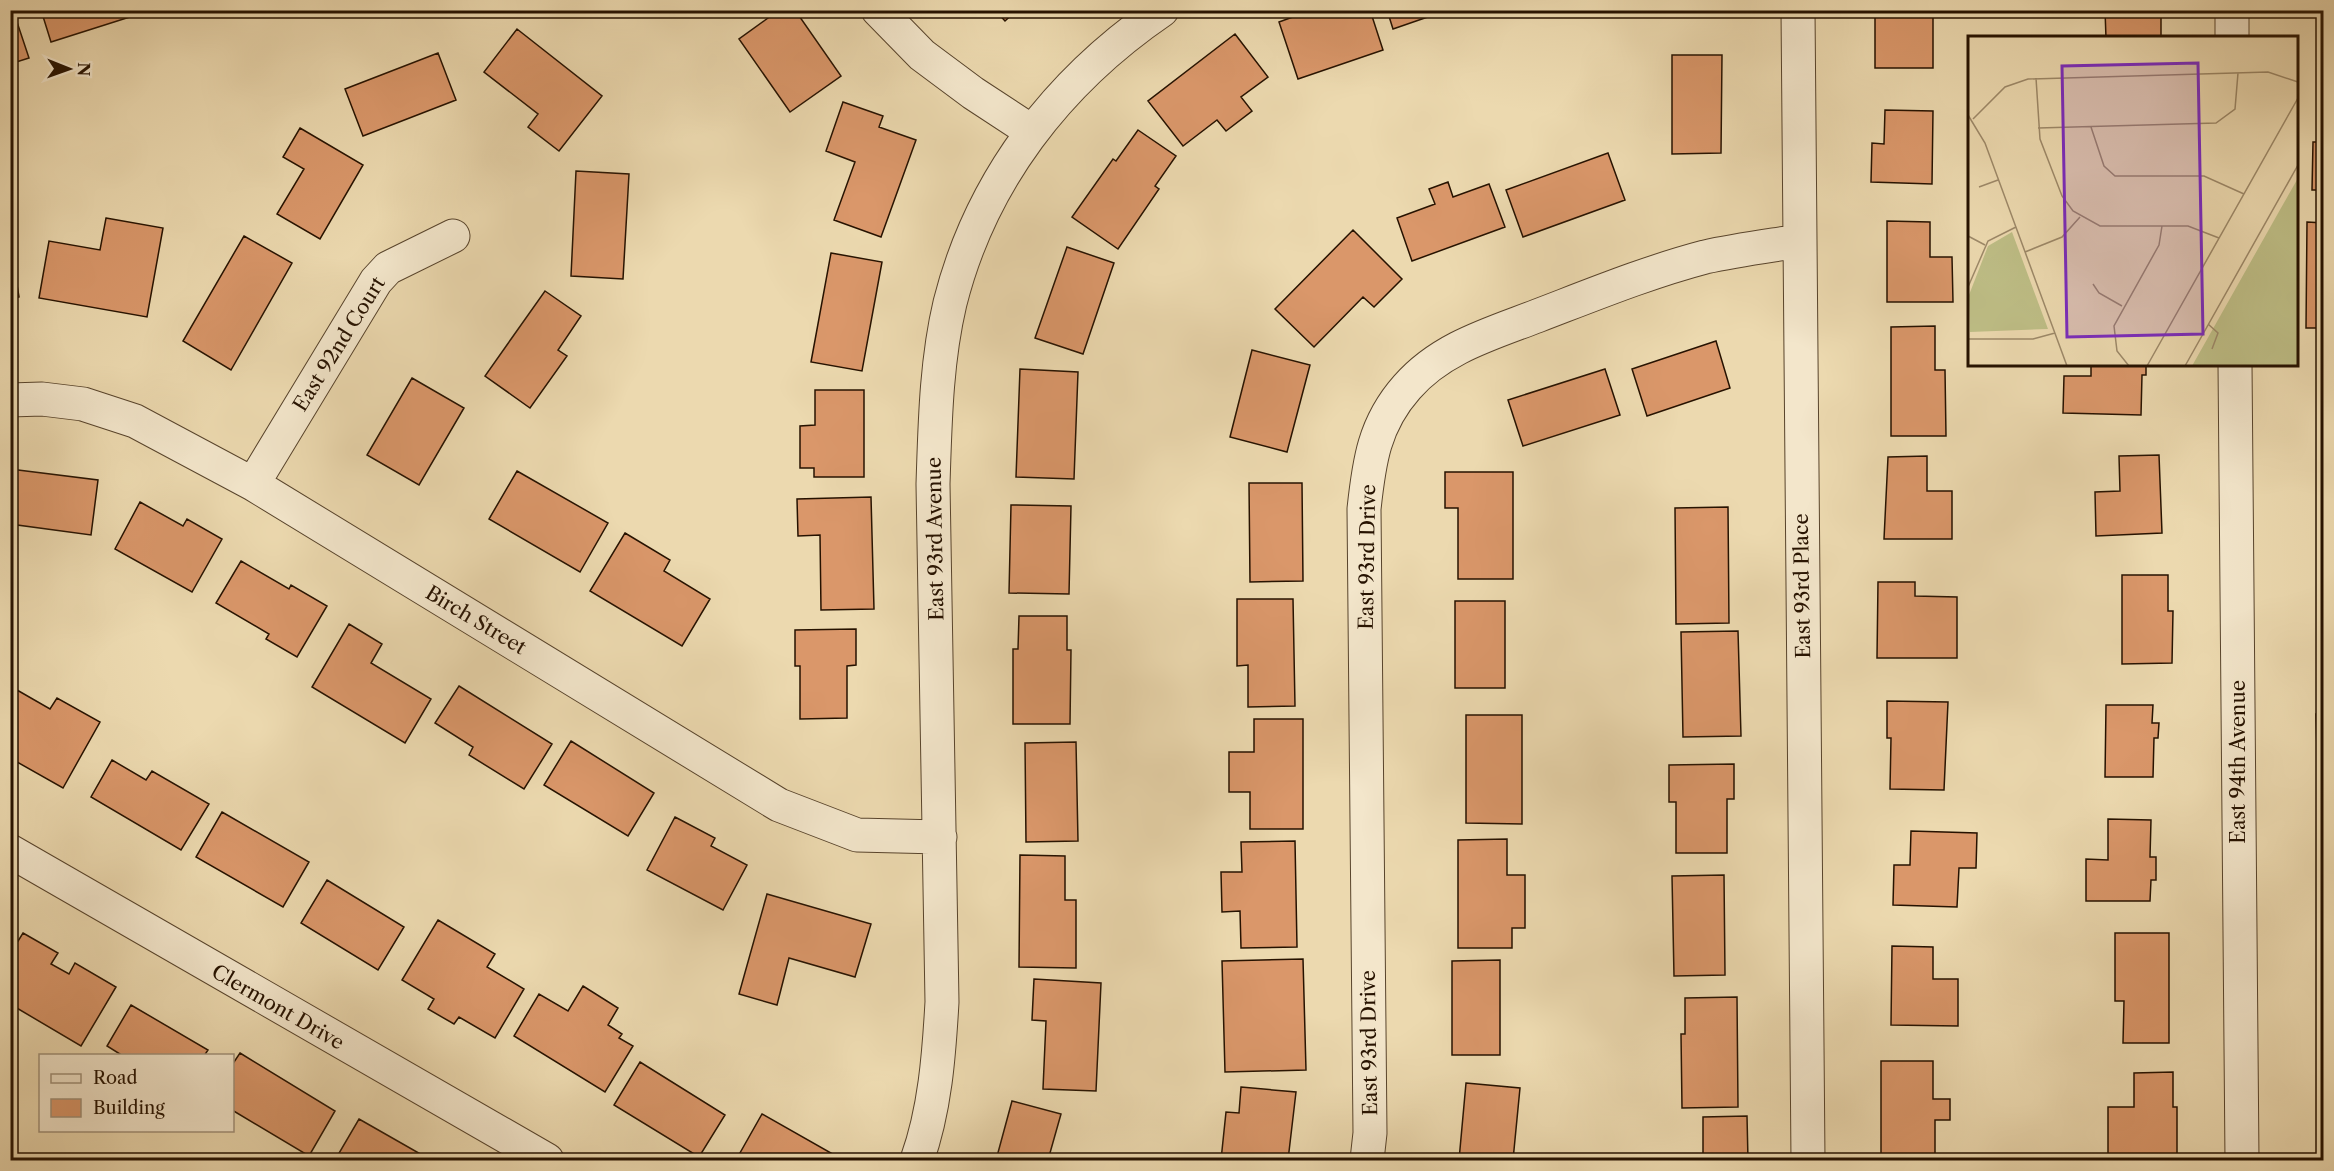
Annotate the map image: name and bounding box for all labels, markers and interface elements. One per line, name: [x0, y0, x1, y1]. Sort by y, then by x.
inset map: [1968, 36, 2298, 366]
north arrow: [39, 39, 99, 99]
text: N: [74, 62, 94, 76]
street label: East 92nd Court: [288, 272, 390, 416]
street label: East 93rd Avenue: [922, 457, 948, 621]
street label: East 93rd Drive: [1354, 484, 1380, 630]
street label: East 93rd Place: [1789, 513, 1815, 659]
street label: Birch Street: [421, 581, 531, 659]
street label: East 94th Avenue: [2226, 680, 2250, 844]
street label: Clermont Drive: [208, 959, 348, 1055]
street label: East 93rd Drive: [1356, 970, 1382, 1116]
legend: [39, 1054, 234, 1132]
text: Road: [93, 1067, 138, 1089]
text: Building: [93, 1097, 165, 1119]

